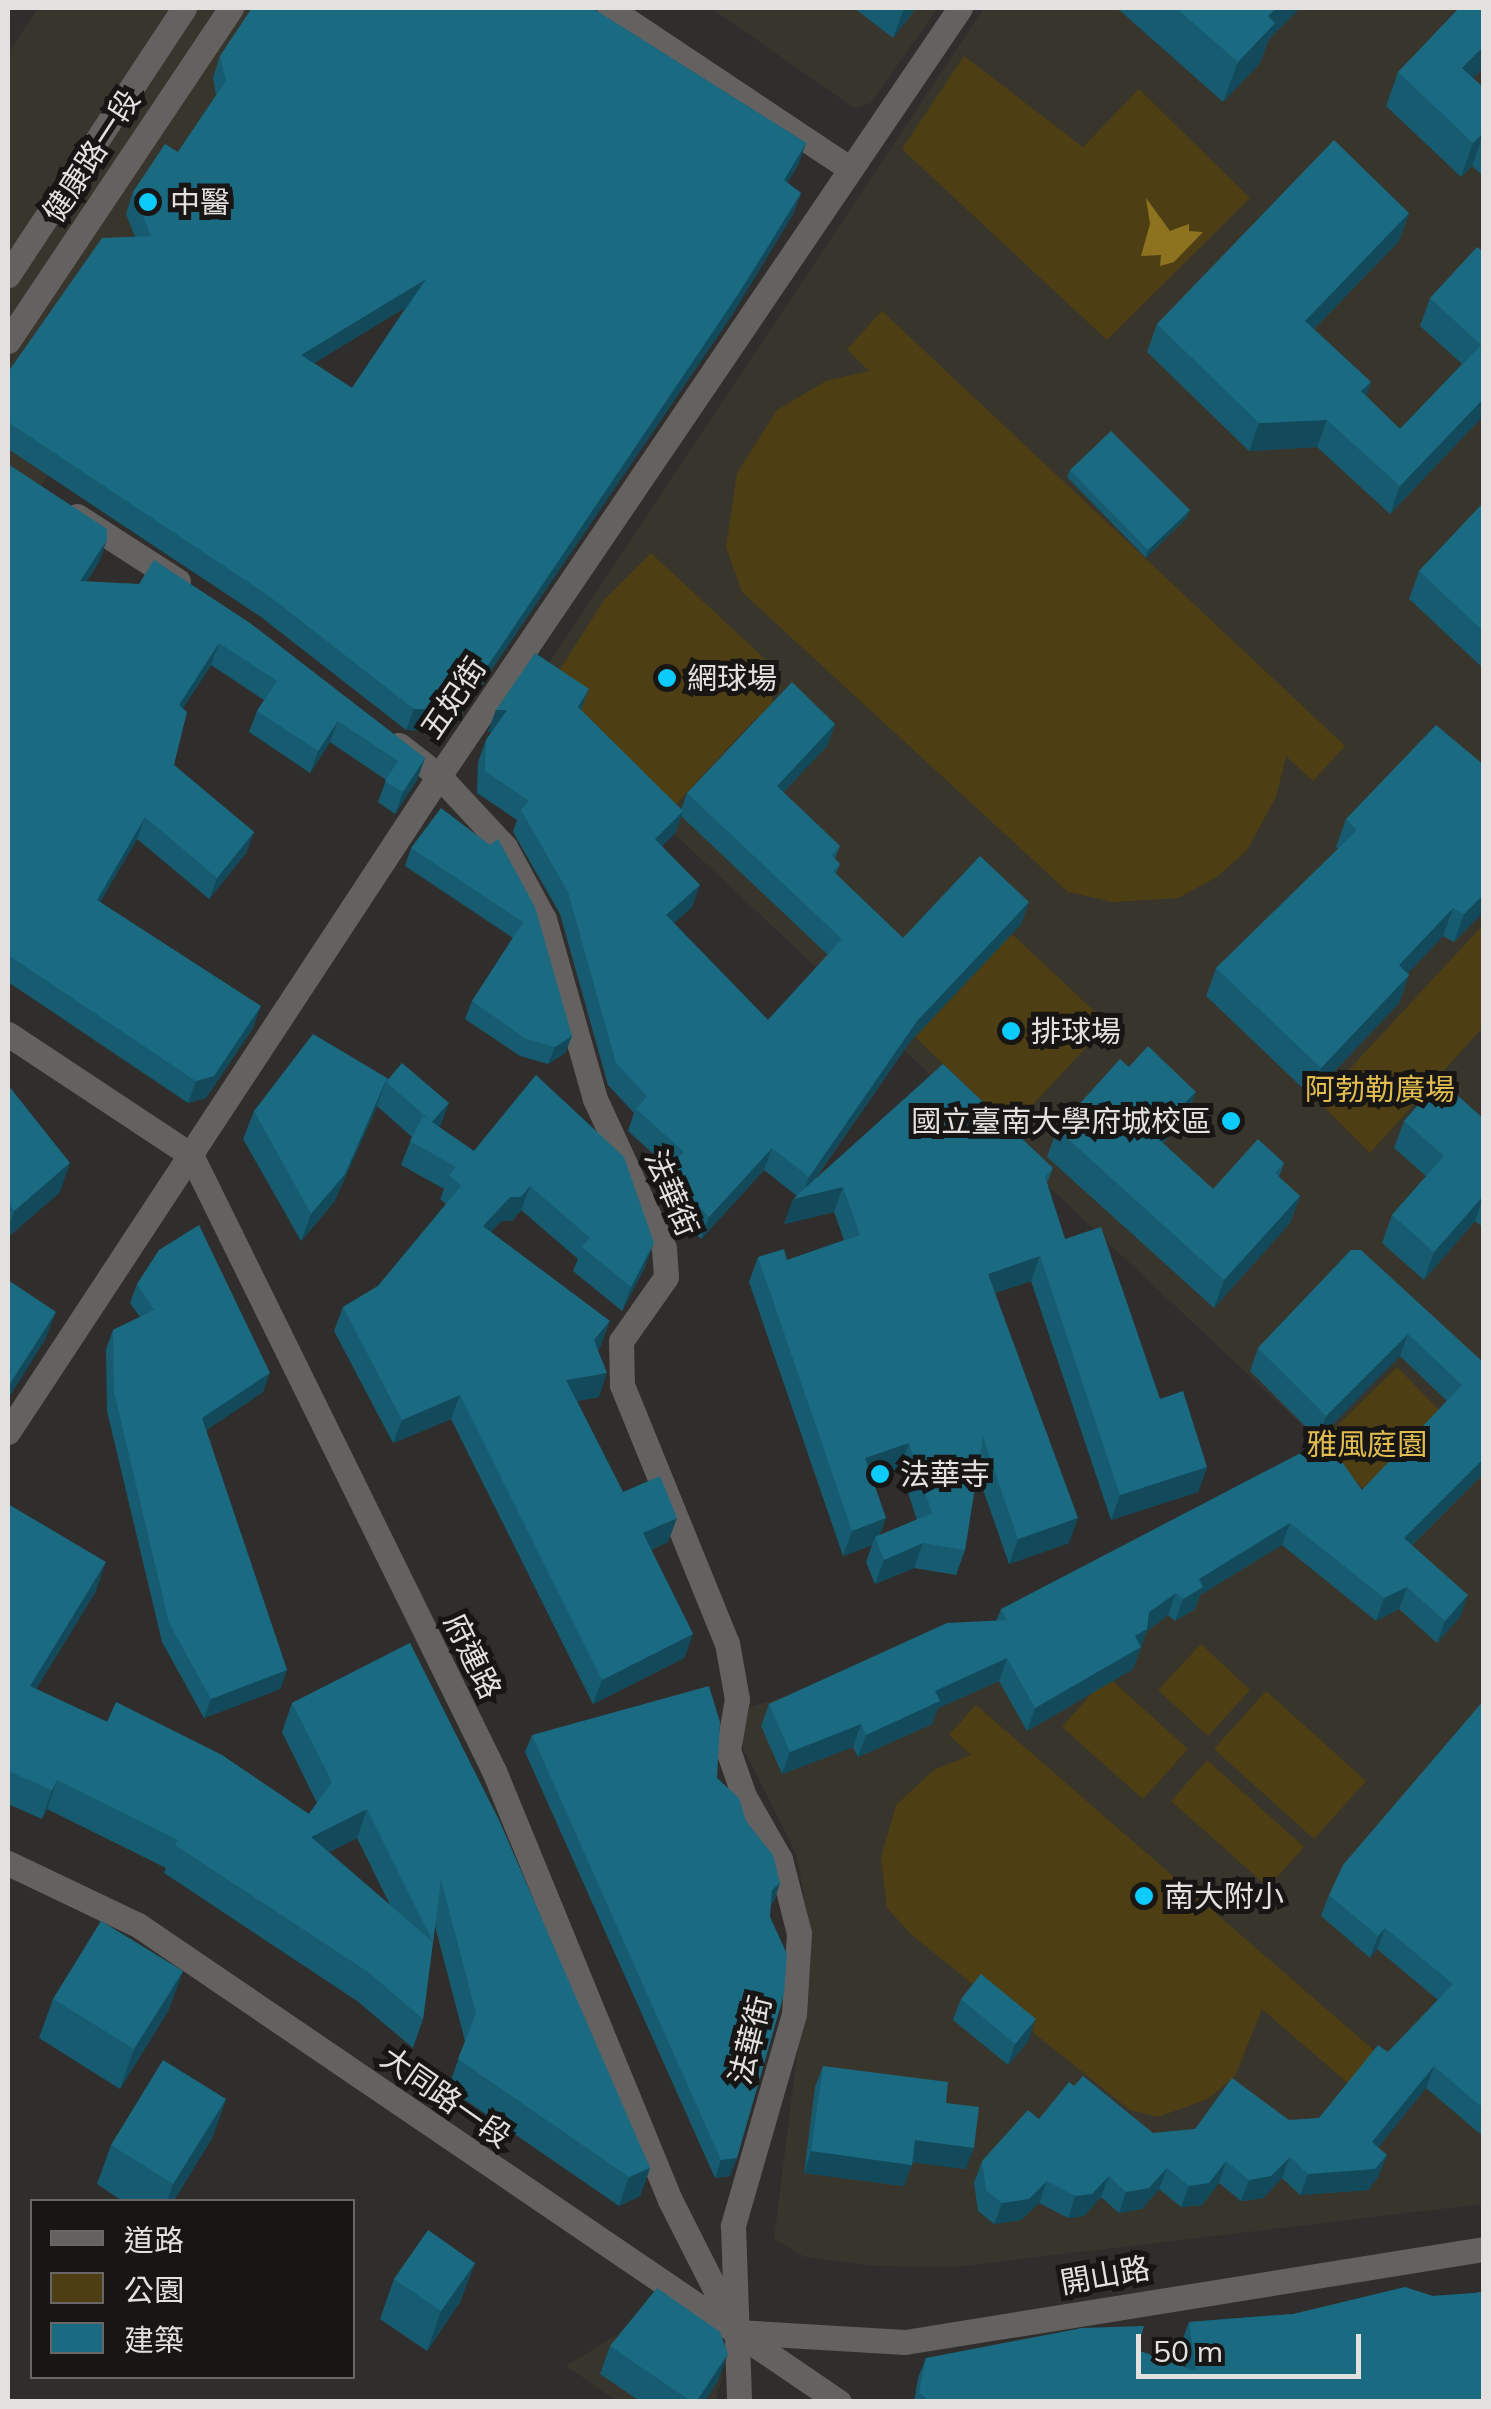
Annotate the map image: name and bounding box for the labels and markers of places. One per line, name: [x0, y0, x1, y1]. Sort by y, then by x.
place label: 中醫: [170, 184, 230, 220]
marker: 中醫: [135, 189, 161, 215]
place label: 網球場: [687, 660, 777, 696]
marker: 網球場: [656, 667, 678, 689]
place label: 排球場: [1031, 1013, 1121, 1049]
marker: 排球場: [1000, 1020, 1022, 1042]
place label: 國立臺南大學府城校區: [911, 1103, 1211, 1139]
marker: 國立臺南大學府城校區: [1220, 1110, 1242, 1132]
place label: 法華寺: [900, 1456, 990, 1492]
marker: 法華寺: [869, 1463, 891, 1485]
place label: 南大附小: [1164, 1878, 1284, 1914]
marker: 南大附小: [1133, 1885, 1155, 1907]

